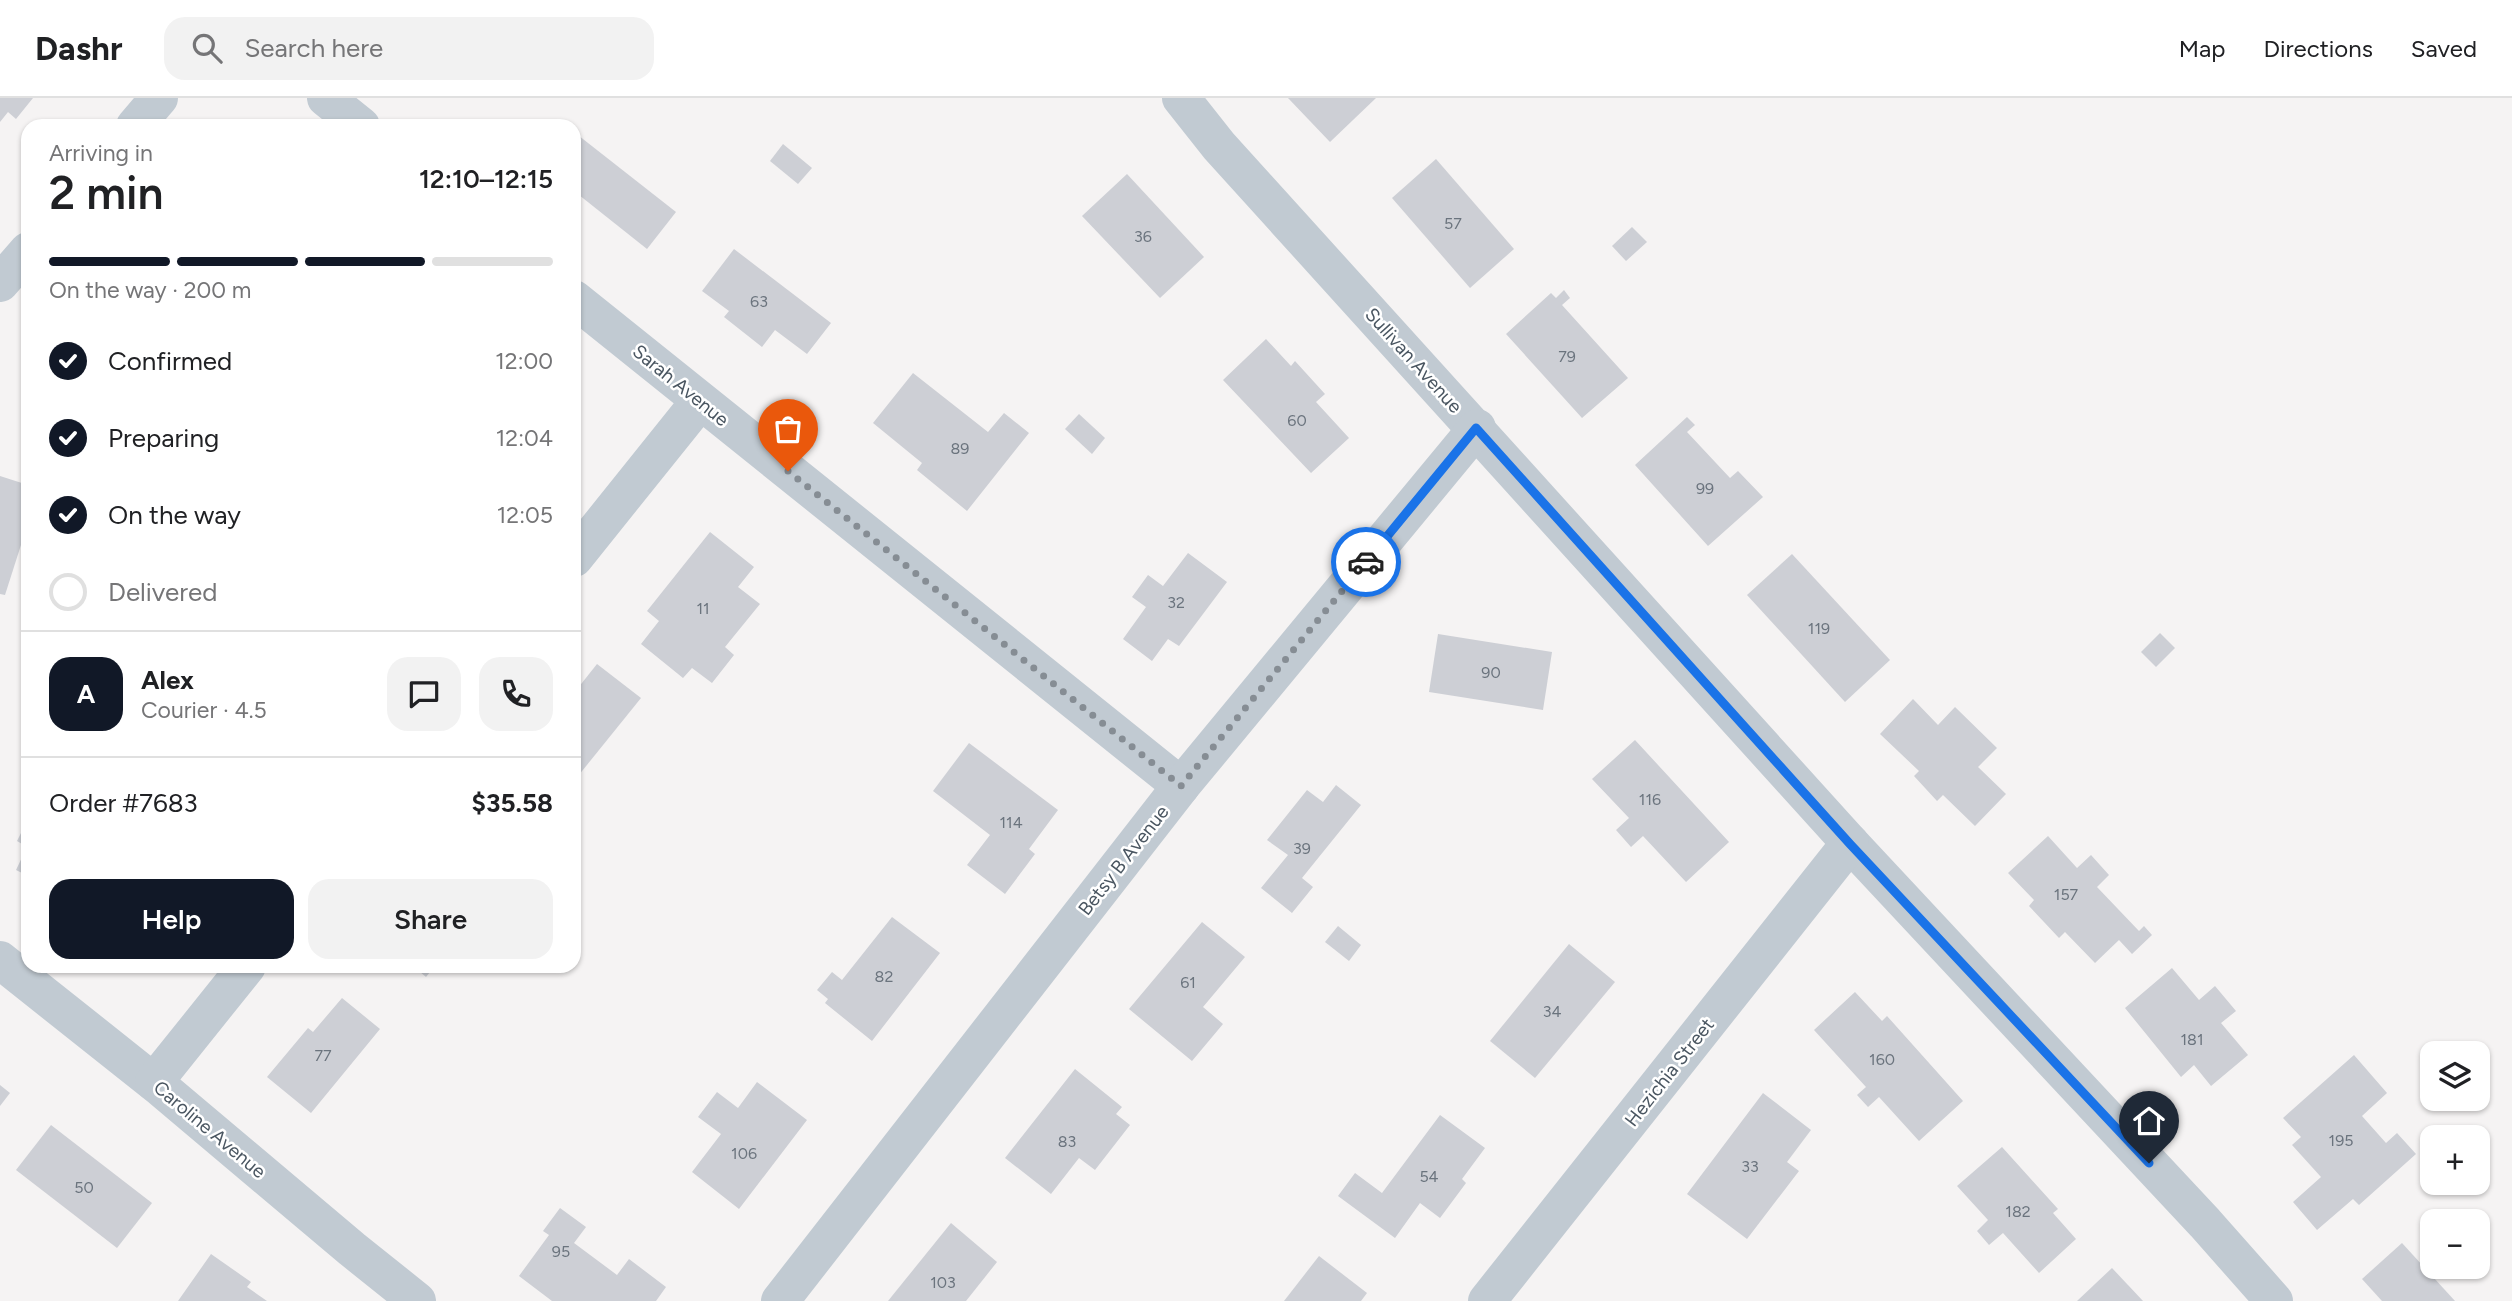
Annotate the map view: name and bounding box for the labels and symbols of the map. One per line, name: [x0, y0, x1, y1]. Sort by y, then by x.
house number: 57: [1444, 214, 1462, 233]
house number: 36: [1134, 227, 1152, 246]
house number: 63: [750, 292, 768, 311]
street label: Sullivan Avenue: [1360, 303, 1467, 418]
street label: Sarah Avenue: [628, 340, 733, 431]
house number: 79: [1558, 347, 1576, 366]
pin: [758, 399, 818, 471]
house number: 60: [1287, 411, 1307, 430]
house number: 89: [951, 439, 969, 458]
house number: 99: [1696, 479, 1714, 498]
courier: [1331, 527, 1401, 597]
house number: 32: [1167, 593, 1185, 612]
house number: 11: [696, 599, 710, 618]
house number: 119: [1808, 619, 1830, 638]
house number: 90: [1481, 663, 1501, 682]
house number: 116: [1639, 790, 1661, 809]
street label: Betsy B Avenue: [1073, 801, 1173, 920]
house number: 114: [999, 813, 1023, 832]
house number: 39: [1293, 839, 1311, 858]
house number: 157: [2054, 885, 2079, 904]
house number: 82: [875, 967, 893, 986]
house number: 61: [1180, 973, 1196, 992]
house number: 34: [1543, 1002, 1561, 1021]
street label: Hezichia Street: [1620, 1014, 1719, 1131]
house number: 181: [2180, 1030, 2204, 1049]
house number: 77: [314, 1046, 332, 1065]
house number: 160: [1869, 1050, 1895, 1069]
street label: Caroline Avenue: [149, 1076, 270, 1183]
pin: [2119, 1091, 2179, 1163]
house number: 195: [2329, 1131, 2353, 1150]
house number: 83: [1058, 1132, 1076, 1151]
house number: 106: [731, 1144, 757, 1163]
house number: 33: [1741, 1157, 1759, 1176]
house number: 54: [1419, 1167, 1439, 1186]
house number: 50: [74, 1178, 94, 1197]
house number: 182: [2005, 1202, 2031, 1221]
house number: 95: [552, 1242, 570, 1261]
house number: 103: [930, 1273, 956, 1292]

